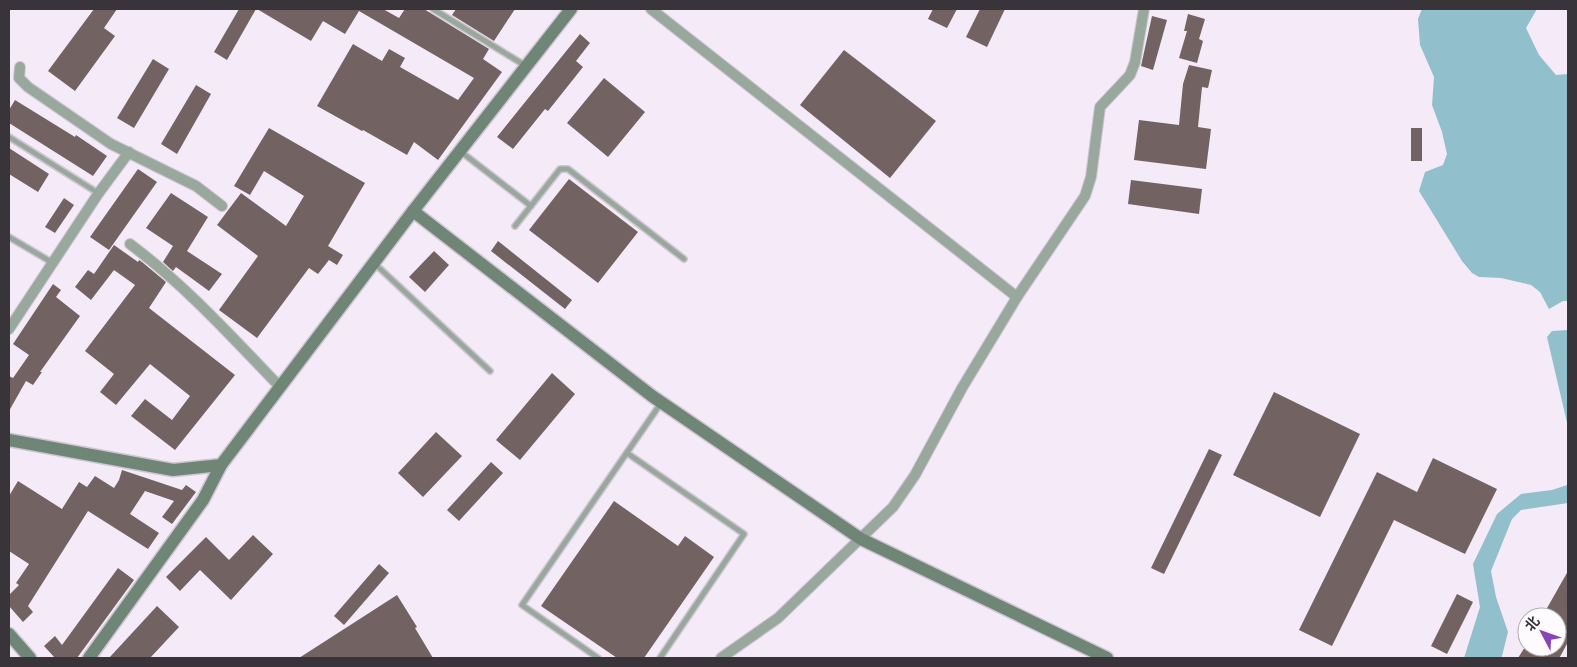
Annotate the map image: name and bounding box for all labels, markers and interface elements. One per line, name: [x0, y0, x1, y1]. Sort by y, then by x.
north arrow: [1517, 607, 1567, 657]
text: 北: [1521, 612, 1544, 635]

